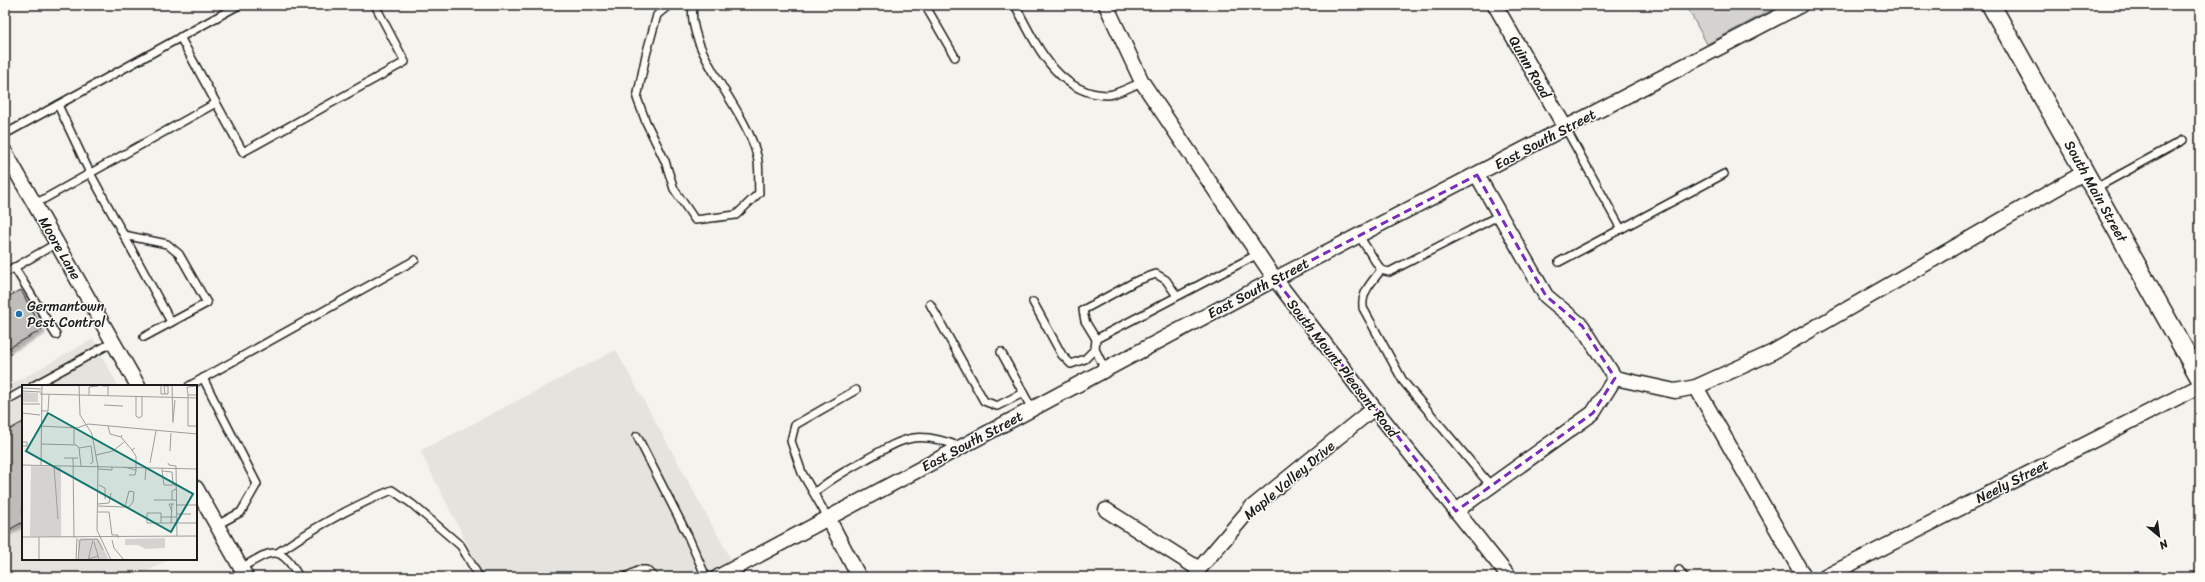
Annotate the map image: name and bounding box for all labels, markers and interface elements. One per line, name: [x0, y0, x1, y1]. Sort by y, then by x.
street label: Quinn Road: [1501, 31, 1558, 105]
street label: East South Street: [1490, 102, 1601, 177]
street label: South Main Street: [2057, 136, 2135, 248]
street label: Moore Lane: [31, 212, 88, 285]
street label: East South Street: [1203, 251, 1314, 326]
street label: South Mount Pleasant Road: [1280, 293, 1406, 444]
place label: Germantown Pest Control: [27, 294, 106, 335]
marker: Germantown Pest Control: [14, 309, 24, 319]
inset map: [22, 385, 197, 560]
street label: East South Street: [917, 404, 1028, 479]
street label: Maple Valley Drive: [1238, 434, 1341, 526]
street label: Neely Street: [1971, 452, 2053, 511]
north arrow: [2139, 516, 2179, 556]
text: N: [2155, 534, 2172, 555]

